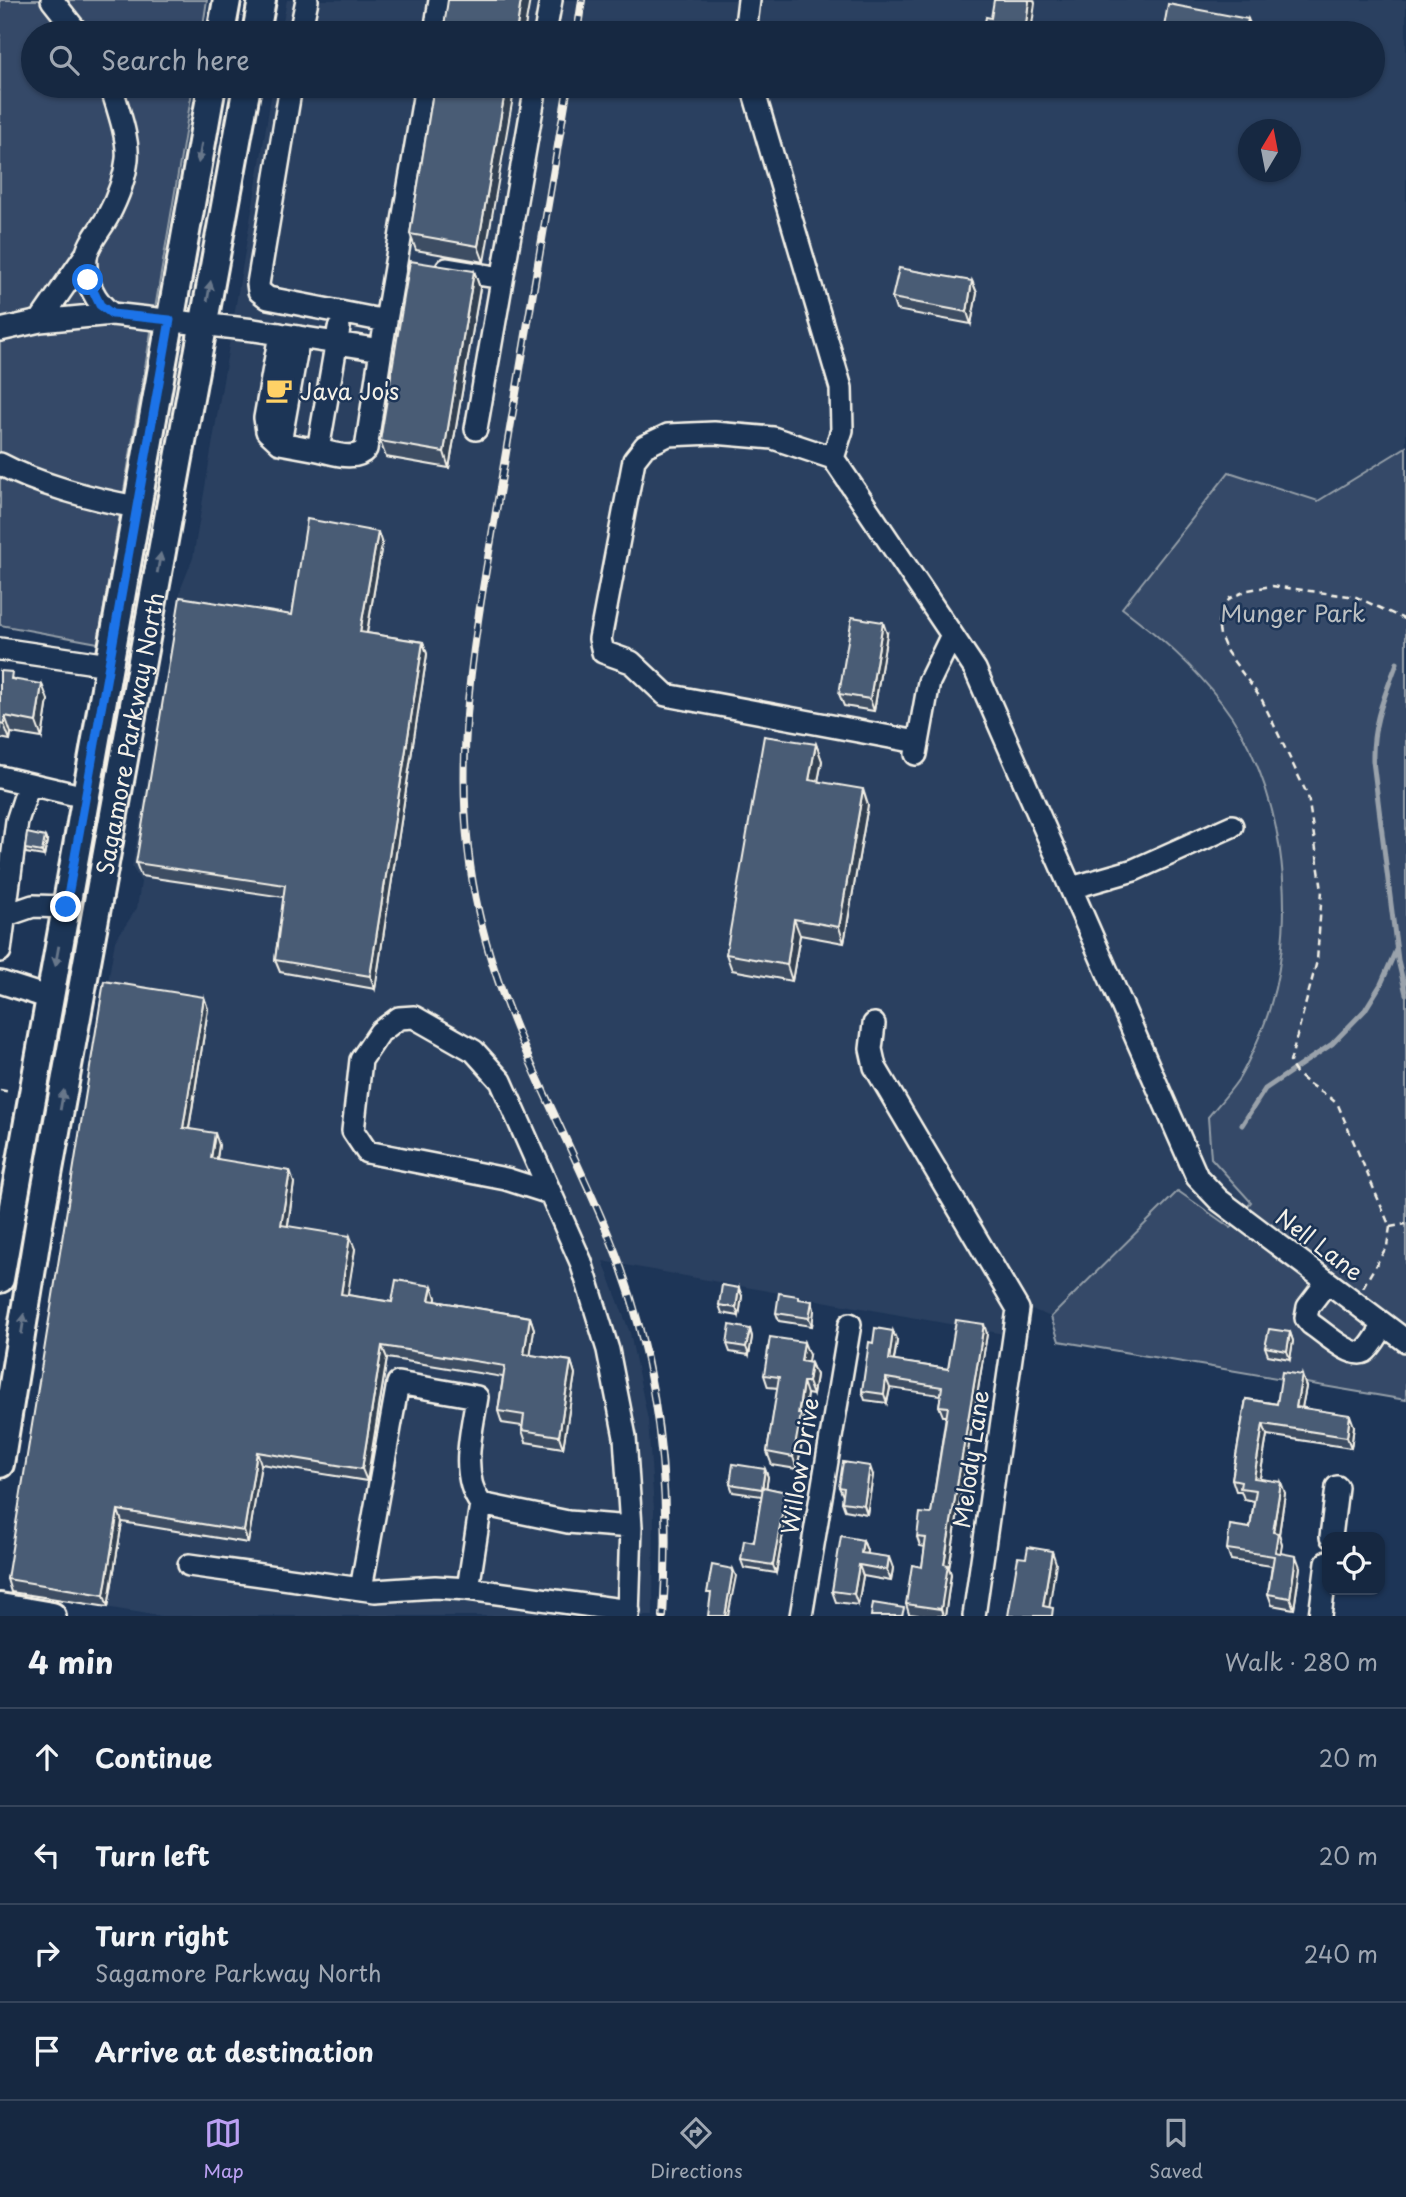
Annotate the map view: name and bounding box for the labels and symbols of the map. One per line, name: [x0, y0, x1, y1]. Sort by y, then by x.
north arrow: [1238, 119, 1301, 182]
one-way arrow: [194, 142, 205, 164]
route start: [72, 264, 103, 295]
one-way arrow: [204, 280, 215, 302]
place label: Java Jo's: [300, 373, 399, 408]
cafe icon: Java Jo's: [264, 375, 294, 405]
one-way arrow: [154, 552, 165, 574]
street label: Sagamore Parkway North: [86, 589, 172, 877]
park label: Munger Park: [1220, 595, 1366, 630]
route end: [50, 891, 81, 922]
one-way arrow: [52, 945, 63, 967]
one-way arrow: [57, 1089, 68, 1111]
street label: Nell Lane: [1269, 1199, 1371, 1289]
one-way arrow: [18, 1313, 29, 1335]
street label: Melody Lane: [943, 1388, 997, 1530]
street label: Willow Drive: [771, 1395, 827, 1537]

